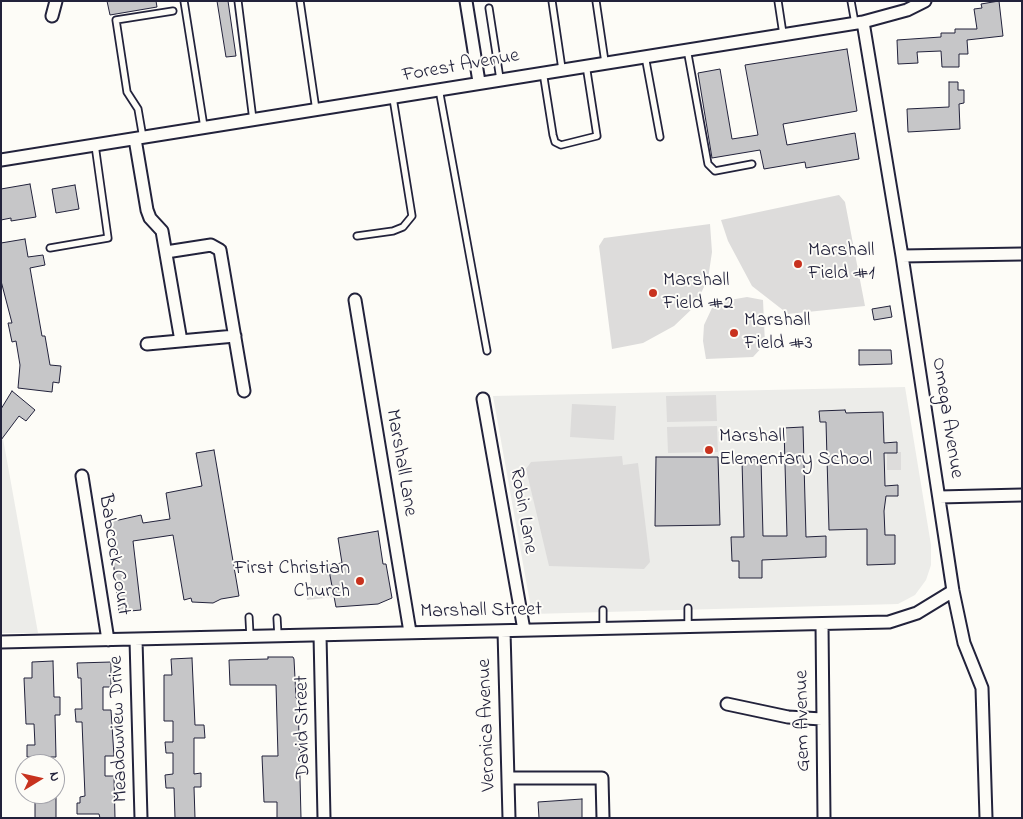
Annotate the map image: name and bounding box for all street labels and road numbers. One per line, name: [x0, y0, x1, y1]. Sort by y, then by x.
street label: Forest Avenue: [401, 45, 521, 89]
street label: Omega Avenue: [925, 356, 967, 480]
street label: Marshall Lane: [379, 408, 421, 518]
street label: Robin Lane: [503, 466, 541, 556]
street label: Babcock Court: [92, 493, 134, 617]
street label: Marshall Street: [420, 599, 542, 625]
street label: Meadowview Drive: [105, 655, 135, 803]
street label: Veronica Avenue: [474, 658, 502, 792]
street label: Gem Avenue: [791, 670, 817, 772]
street label: David Street: [291, 675, 317, 779]

